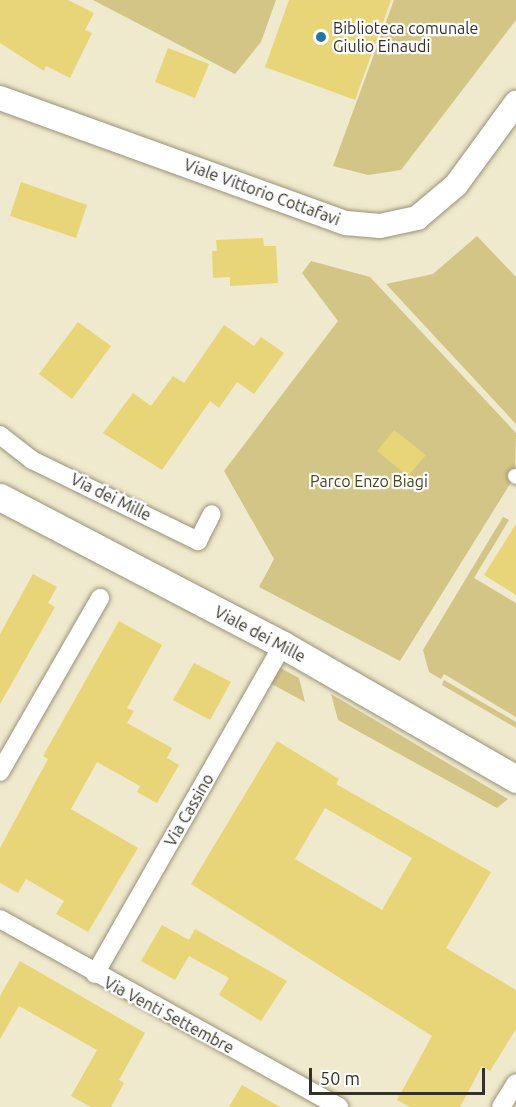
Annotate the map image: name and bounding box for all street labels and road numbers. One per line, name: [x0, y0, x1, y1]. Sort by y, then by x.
street label: Viale Vittorio Cottafavi: [181, 155, 343, 229]
street label: Via dei Mille: [68, 469, 154, 525]
street label: Viale dei Mille: [211, 602, 309, 666]
street label: Via Cassino: [160, 770, 218, 850]
street label: Via Venti Settembre: [101, 973, 237, 1057]

